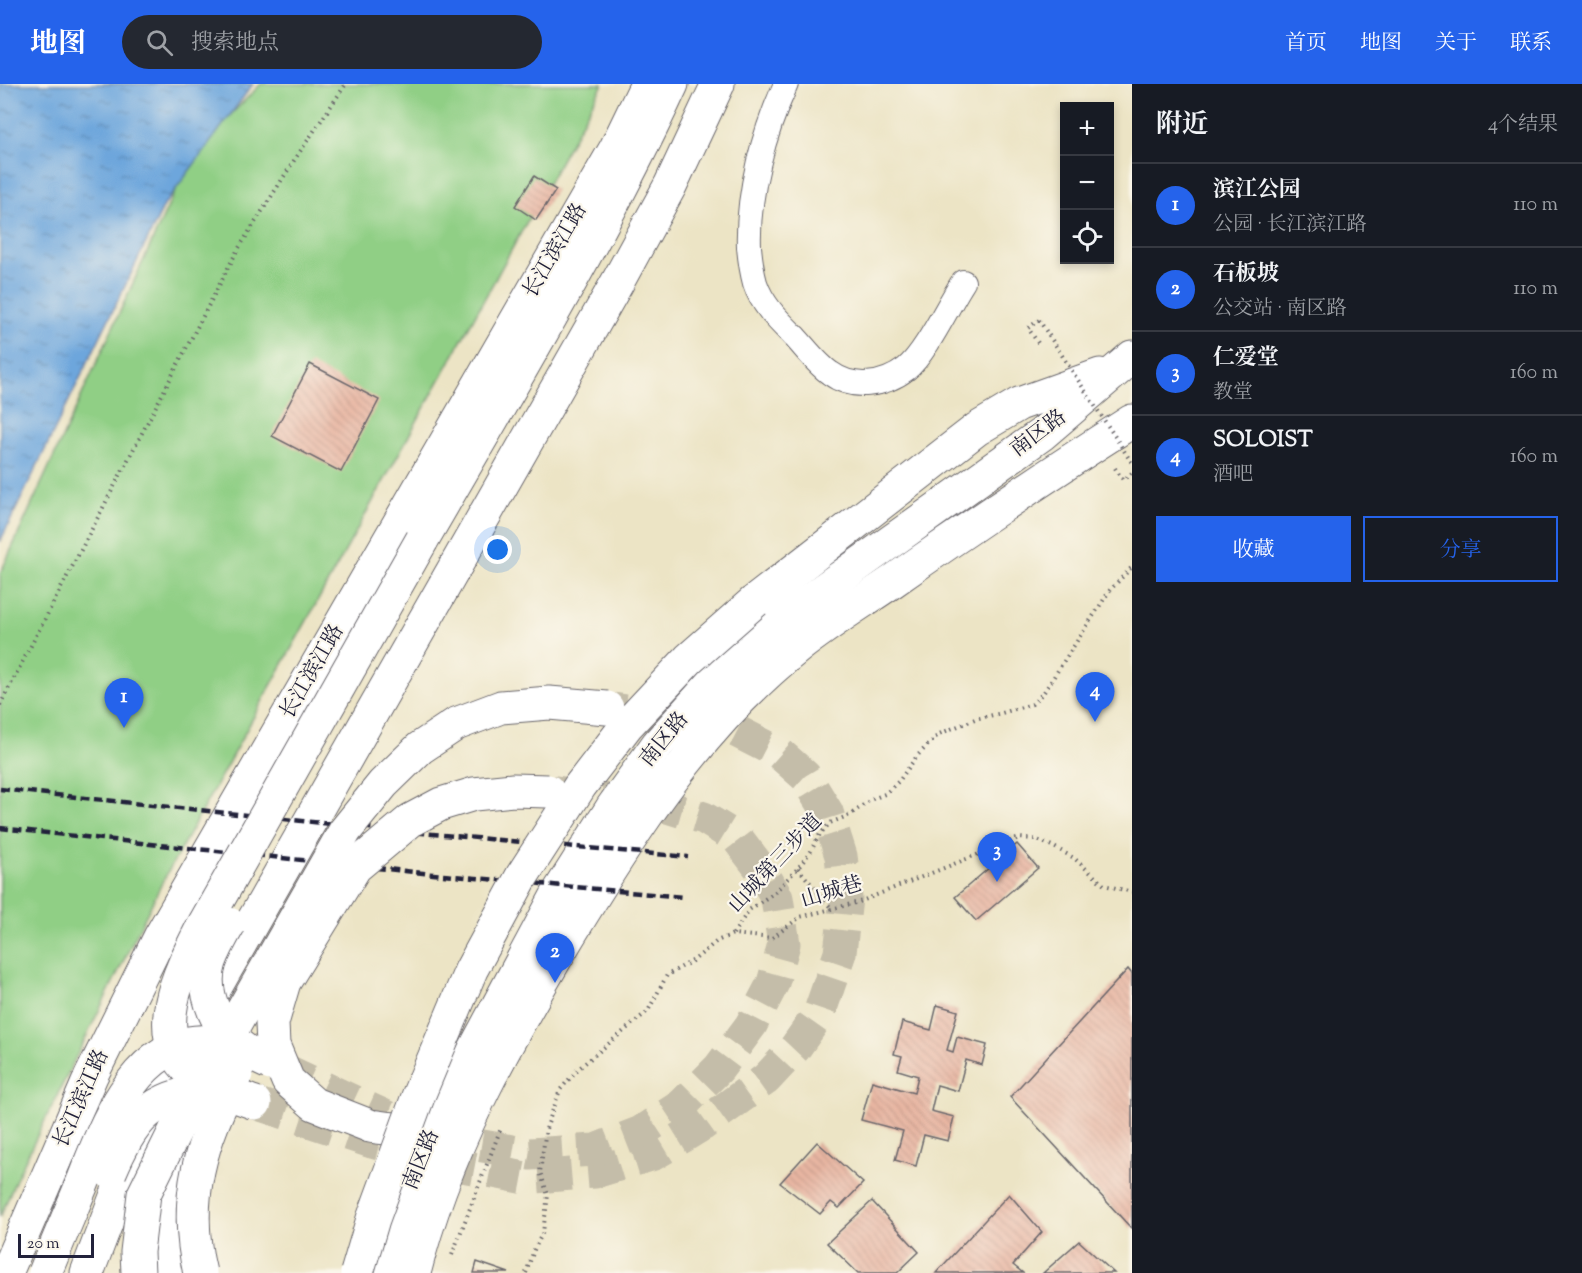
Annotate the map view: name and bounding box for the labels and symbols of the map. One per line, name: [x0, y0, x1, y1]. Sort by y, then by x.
street label: 长江滨江路: [517, 198, 595, 304]
street label: 南区路: [1005, 403, 1073, 465]
your location: [483, 535, 512, 564]
street label: 长江滨江路: [274, 619, 352, 725]
pin: 4: [1076, 672, 1114, 722]
pin: 1: [104, 678, 144, 728]
street label: 南区路: [634, 706, 696, 774]
street label: 山城第三步道: [722, 808, 830, 920]
pin: 3: [978, 832, 1016, 882]
street label: 山城巷: [797, 869, 867, 917]
pin: 2: [536, 934, 574, 983]
street label: 长江滨江路: [47, 1045, 117, 1153]
street label: 南区路: [396, 1125, 448, 1195]
scale bar: [18, 1231, 94, 1258]

